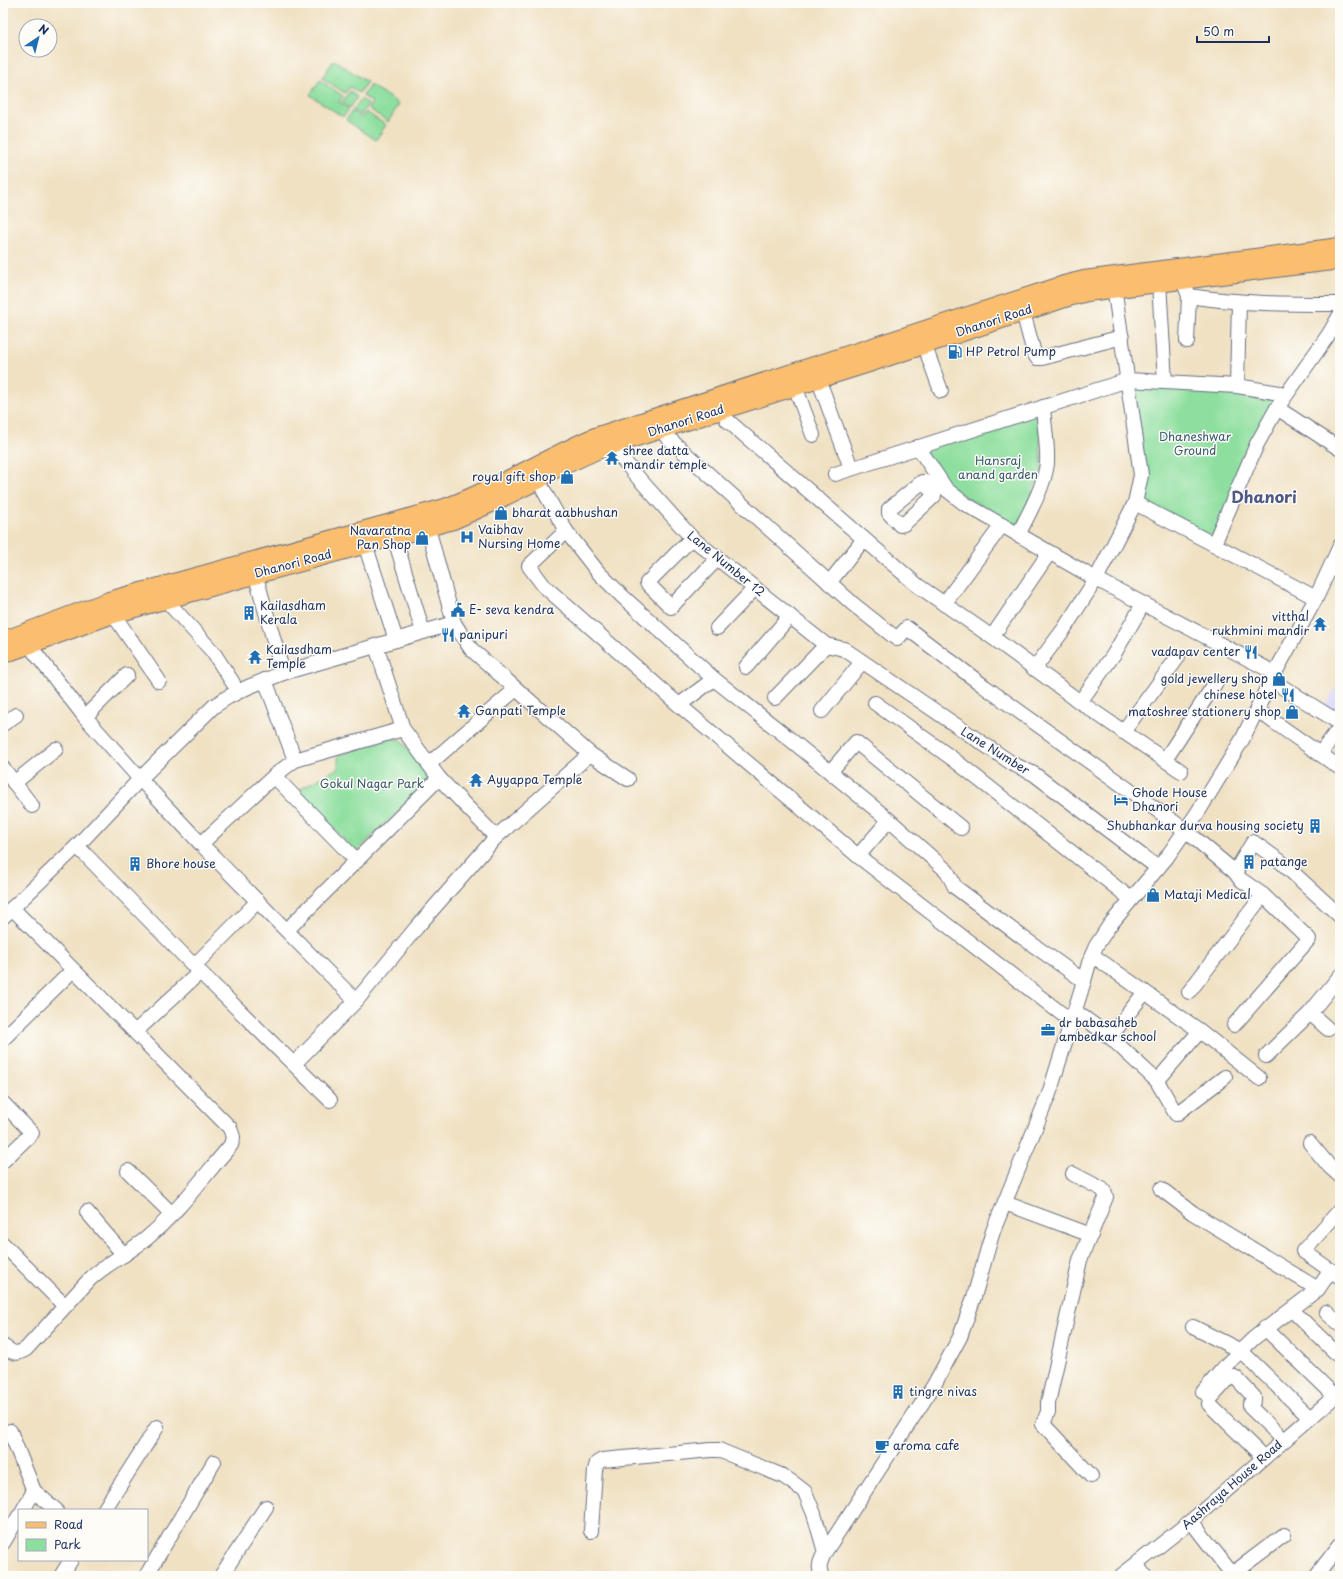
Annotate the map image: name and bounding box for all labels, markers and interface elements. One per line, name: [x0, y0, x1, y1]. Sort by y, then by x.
north arrow: [18, 18, 58, 58]
scale bar: [1197, 18, 1269, 44]
text: N: [36, 20, 53, 39]
text: 50 m: [1203, 22, 1234, 40]
street label: Dhanori Road: [953, 299, 1034, 341]
place label: HP Petrol Pump: [966, 342, 1056, 360]
fuel station icon: HP Petrol Pump: [947, 344, 963, 360]
street label: Dhanori Road: [645, 399, 726, 441]
park label: Dhaneshwar Ground: [1159, 427, 1232, 459]
place label: shree datta mandir temple: [623, 441, 707, 473]
temple icon: shree datta mandir temple: [604, 450, 620, 466]
park label: Hansraj anand garden: [958, 451, 1038, 483]
place label: royal gift shop: [472, 467, 556, 485]
shop icon: royal gift shop: [559, 469, 575, 485]
district label: Dhanori: [1231, 484, 1297, 508]
place label: bharat aabhushan: [512, 503, 618, 521]
shop icon: bharat aabhushan: [493, 505, 509, 521]
place label: Vaibhav Nursing Home: [478, 520, 560, 552]
place label: Navaratna Pan Shop: [350, 521, 412, 553]
street label: Lane Number 12: [684, 526, 769, 600]
hospital icon: Vaibhav Nursing Home: [459, 529, 475, 545]
shop icon: Navaratna Pan Shop: [414, 530, 430, 546]
street label: Dhanori Road: [252, 544, 333, 582]
place label: Kailasdham Kerala: [260, 596, 326, 628]
place label: E- seva kendra: [469, 600, 554, 618]
public building icon: E- seva kendra: [450, 602, 466, 618]
building icon: Kailasdham Kerala: [241, 605, 257, 621]
place label: vitthal rukhmini mandir: [1212, 607, 1310, 639]
temple icon: vitthal rukhmini mandir: [1312, 616, 1328, 632]
place label: panipuri: [459, 625, 508, 643]
restaurant icon: panipuri: [440, 627, 456, 643]
place label: Kailasdham Temple: [266, 640, 332, 672]
place label: vadapav center: [1151, 642, 1240, 660]
restaurant icon: vadapav center: [1243, 644, 1259, 660]
temple icon: Kailasdham Temple: [247, 649, 263, 665]
place label: gold jewellery shop: [1161, 669, 1268, 687]
shop icon: gold jewellery shop: [1271, 671, 1287, 687]
place label: chinese hotel: [1204, 685, 1277, 703]
restaurant icon: chinese hotel: [1280, 687, 1296, 703]
place label: Ganpati Temple: [475, 701, 566, 719]
place label: matoshree stationery shop: [1128, 702, 1281, 720]
temple icon: Ganpati Temple: [456, 703, 472, 719]
shop icon: matoshree stationery shop: [1284, 704, 1300, 720]
street label: Lane Number: [958, 722, 1034, 779]
place label: Ayyappa Temple: [487, 770, 583, 788]
temple icon: Ayyappa Temple: [468, 772, 484, 788]
park label: Gokul Nagar Park: [320, 774, 424, 792]
place label: Ghode House Dhanori: [1132, 783, 1208, 815]
hotel icon: Ghode House Dhanori: [1113, 792, 1129, 808]
place label: Shubhankar durva housing society: [1106, 816, 1304, 834]
building icon: Shubhankar durva housing society: [1307, 818, 1323, 834]
place label: patange: [1260, 852, 1308, 870]
place label: Bhore house: [146, 854, 216, 872]
building icon: patange: [1241, 854, 1257, 870]
building icon: Bhore house: [127, 856, 143, 872]
place label: Mataji Medical: [1164, 885, 1251, 903]
shop icon: Mataji Medical: [1145, 887, 1161, 903]
place label: dr babasaheb ambedkar school: [1059, 1013, 1157, 1045]
office icon: dr babasaheb ambedkar school: [1040, 1022, 1056, 1038]
place label: tingre nivas: [909, 1382, 977, 1400]
building icon: tingre nivas: [890, 1384, 906, 1400]
street label: Aashraya House Road: [1177, 1435, 1286, 1533]
place label: aroma cafe: [893, 1436, 959, 1454]
cafe icon: aroma cafe: [874, 1438, 890, 1454]
legend: [18, 1509, 148, 1561]
text: Road: [54, 1515, 83, 1533]
text: Park: [54, 1535, 81, 1553]

